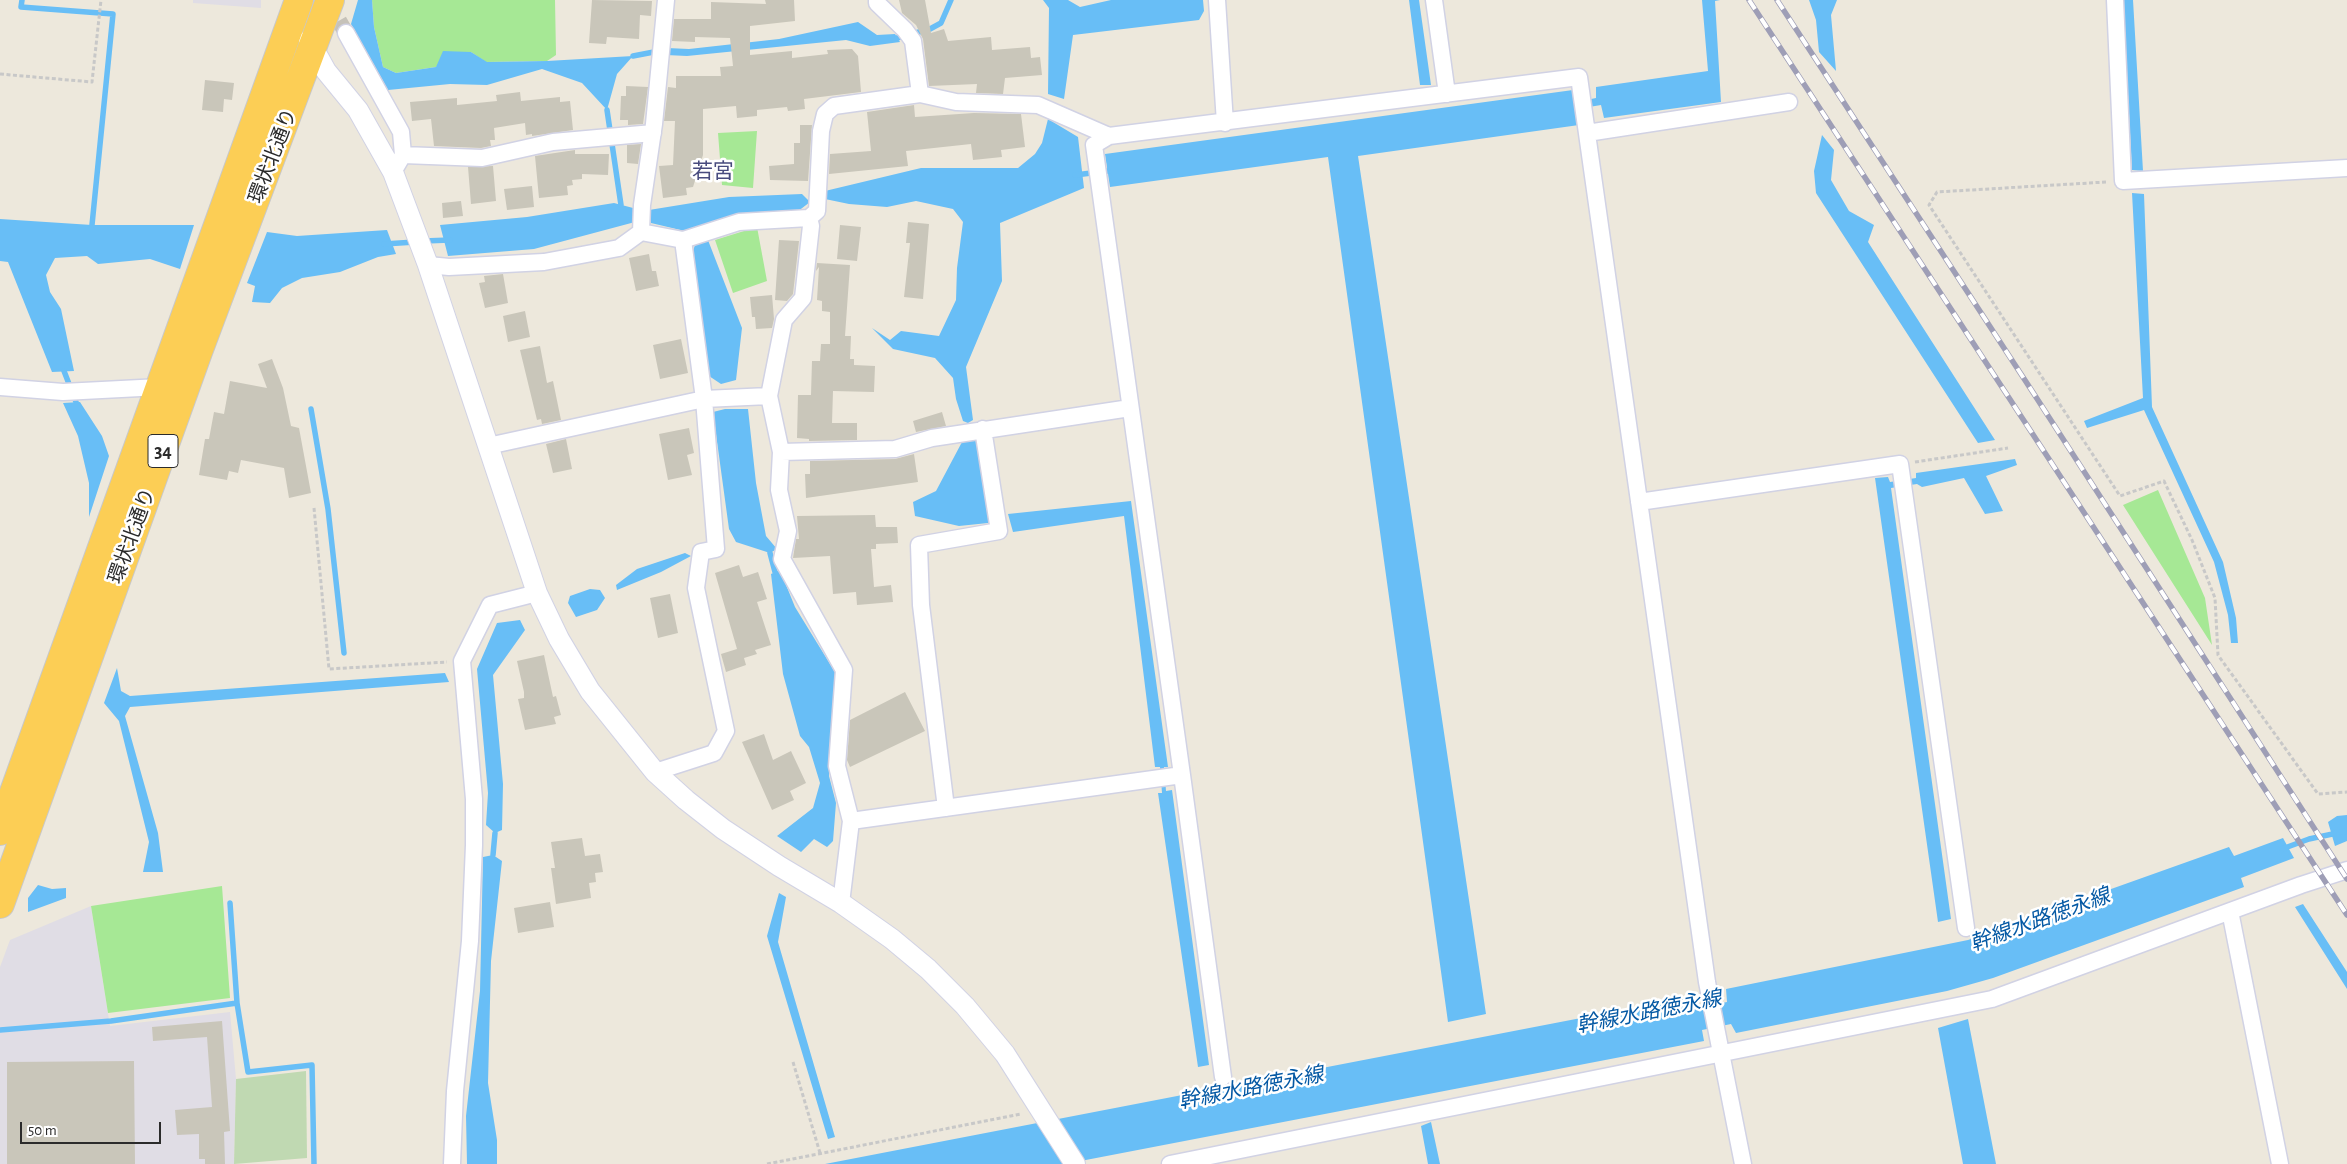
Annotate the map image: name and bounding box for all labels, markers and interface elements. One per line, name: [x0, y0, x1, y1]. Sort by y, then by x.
street label: 環状北通り: [244, 105, 302, 207]
district label: 若宮: [692, 159, 734, 185]
road number: 34: [148, 434, 178, 468]
street label: 環状北通り: [104, 485, 160, 587]
water label: 幹線水路徳永線: [1967, 883, 2113, 957]
water label: 幹線水路徳永線: [1574, 986, 1724, 1038]
water label: 幹線水路徳永線: [1176, 1062, 1326, 1114]
scale bar: [22, 1112, 164, 1144]
text: 50 m: [28, 1123, 57, 1138]

